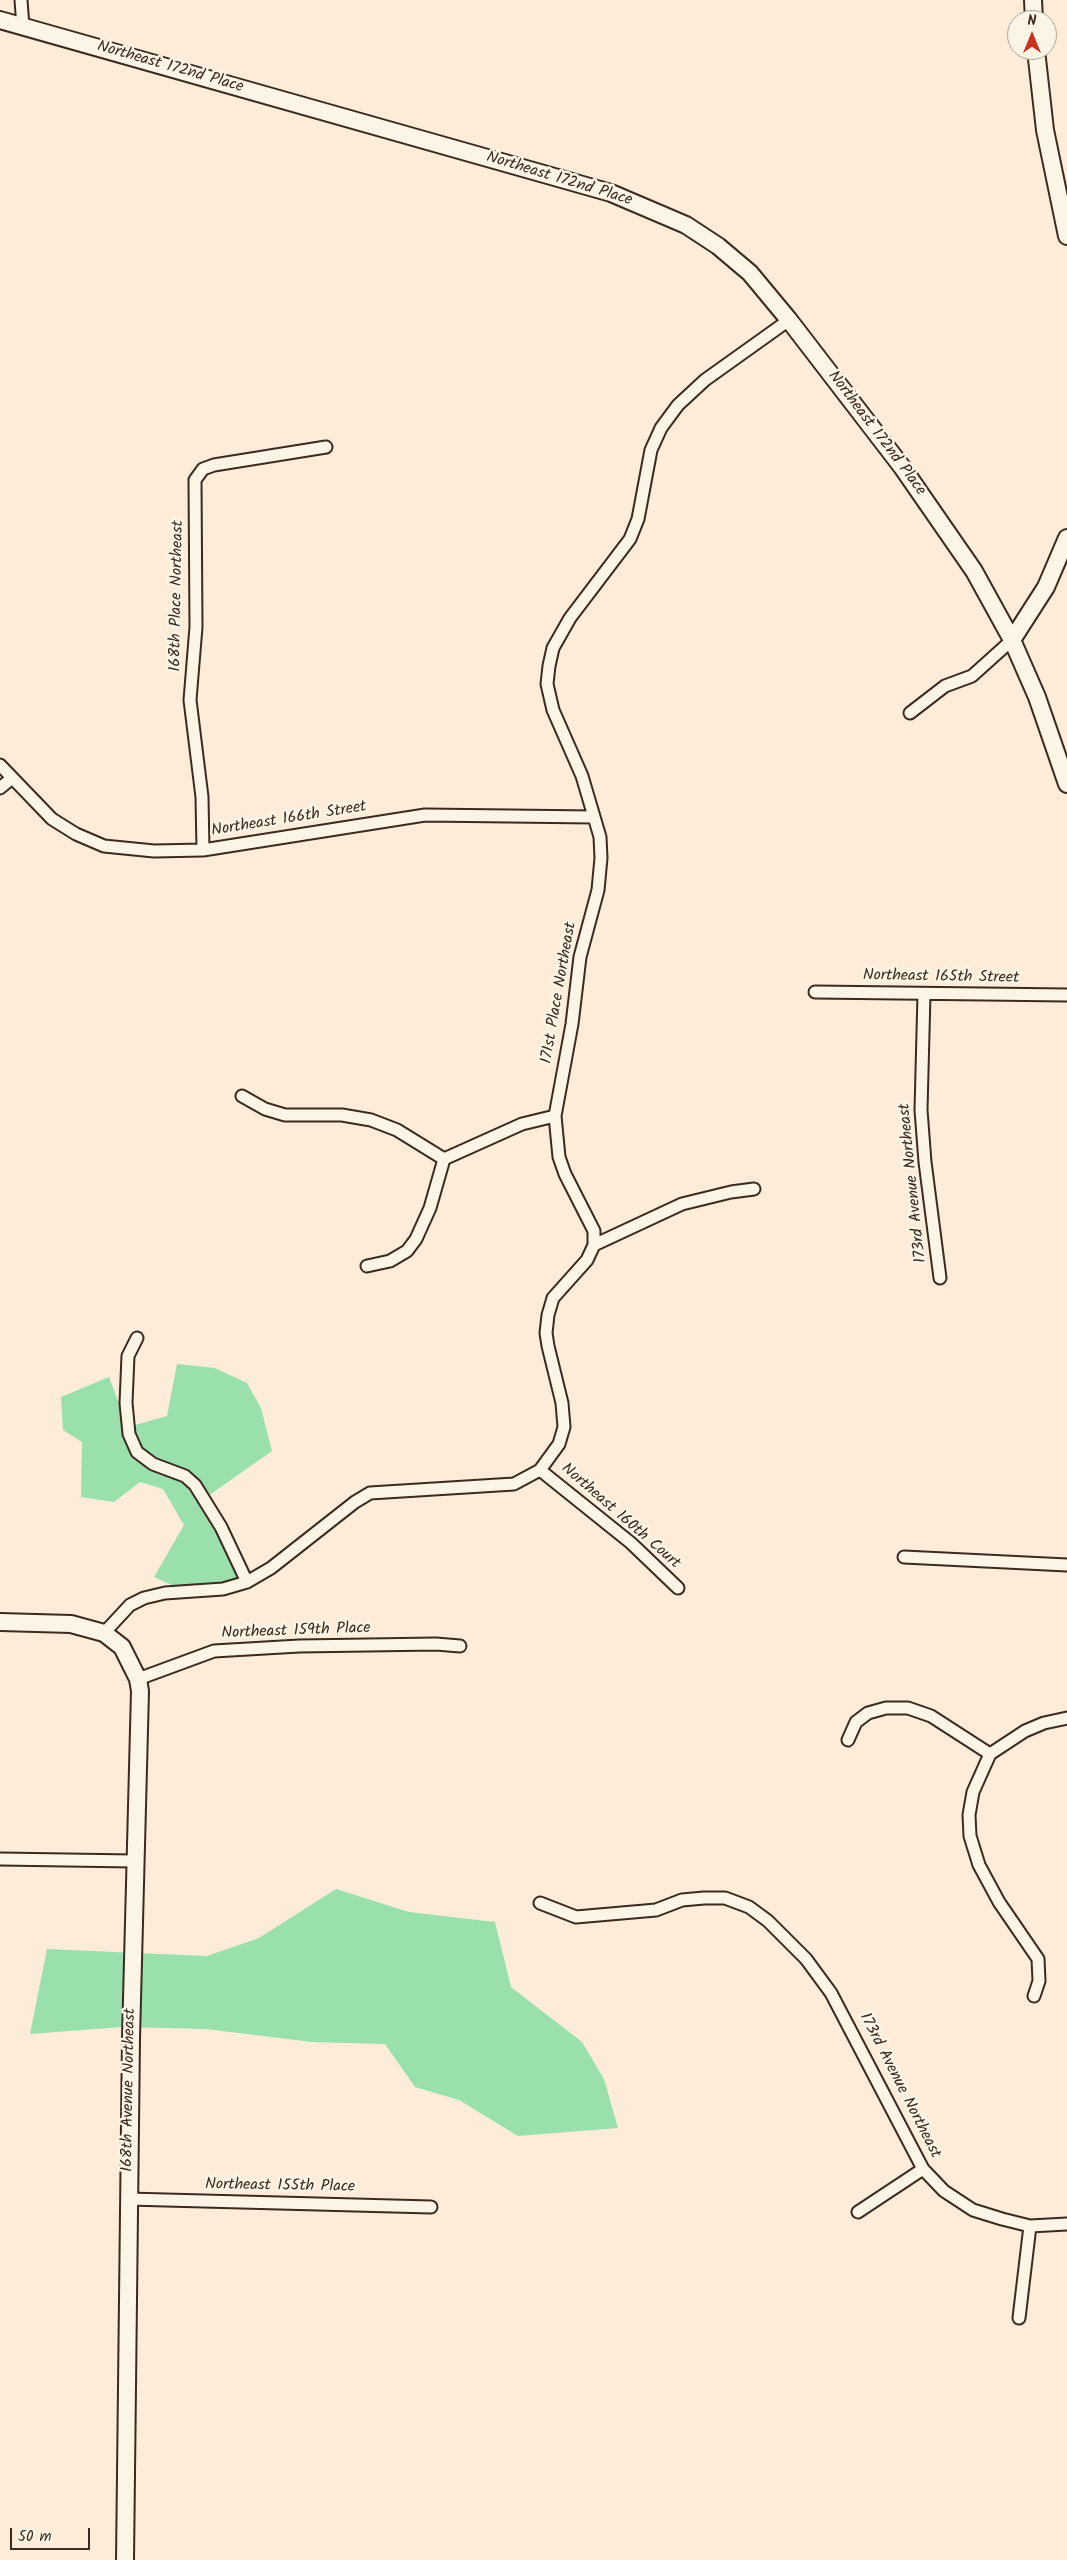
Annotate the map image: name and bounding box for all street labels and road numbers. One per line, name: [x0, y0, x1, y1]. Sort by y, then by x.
street label: Northeast 172nd Place: [95, 38, 245, 98]
street label: Northeast 172nd Place: [484, 149, 634, 211]
street label: Northeast 172nd Place: [823, 368, 929, 500]
street label: 168th Place Northeast: [167, 520, 189, 672]
street label: Northeast 166th Street: [210, 798, 368, 842]
street label: 171st Place Northeast: [538, 921, 582, 1065]
street label: Northeast 165th Street: [863, 967, 1019, 989]
street label: 173rd Avenue Northeast: [896, 1102, 932, 1264]
street label: Northeast 160th Court: [557, 1460, 683, 1574]
street label: Northeast 159th Place: [221, 1620, 371, 1644]
street label: 168th Avenue Northeast: [119, 2008, 141, 2172]
street label: 173rd Avenue Northeast: [854, 2010, 944, 2162]
street label: Northeast 155th Place: [205, 2176, 355, 2198]

